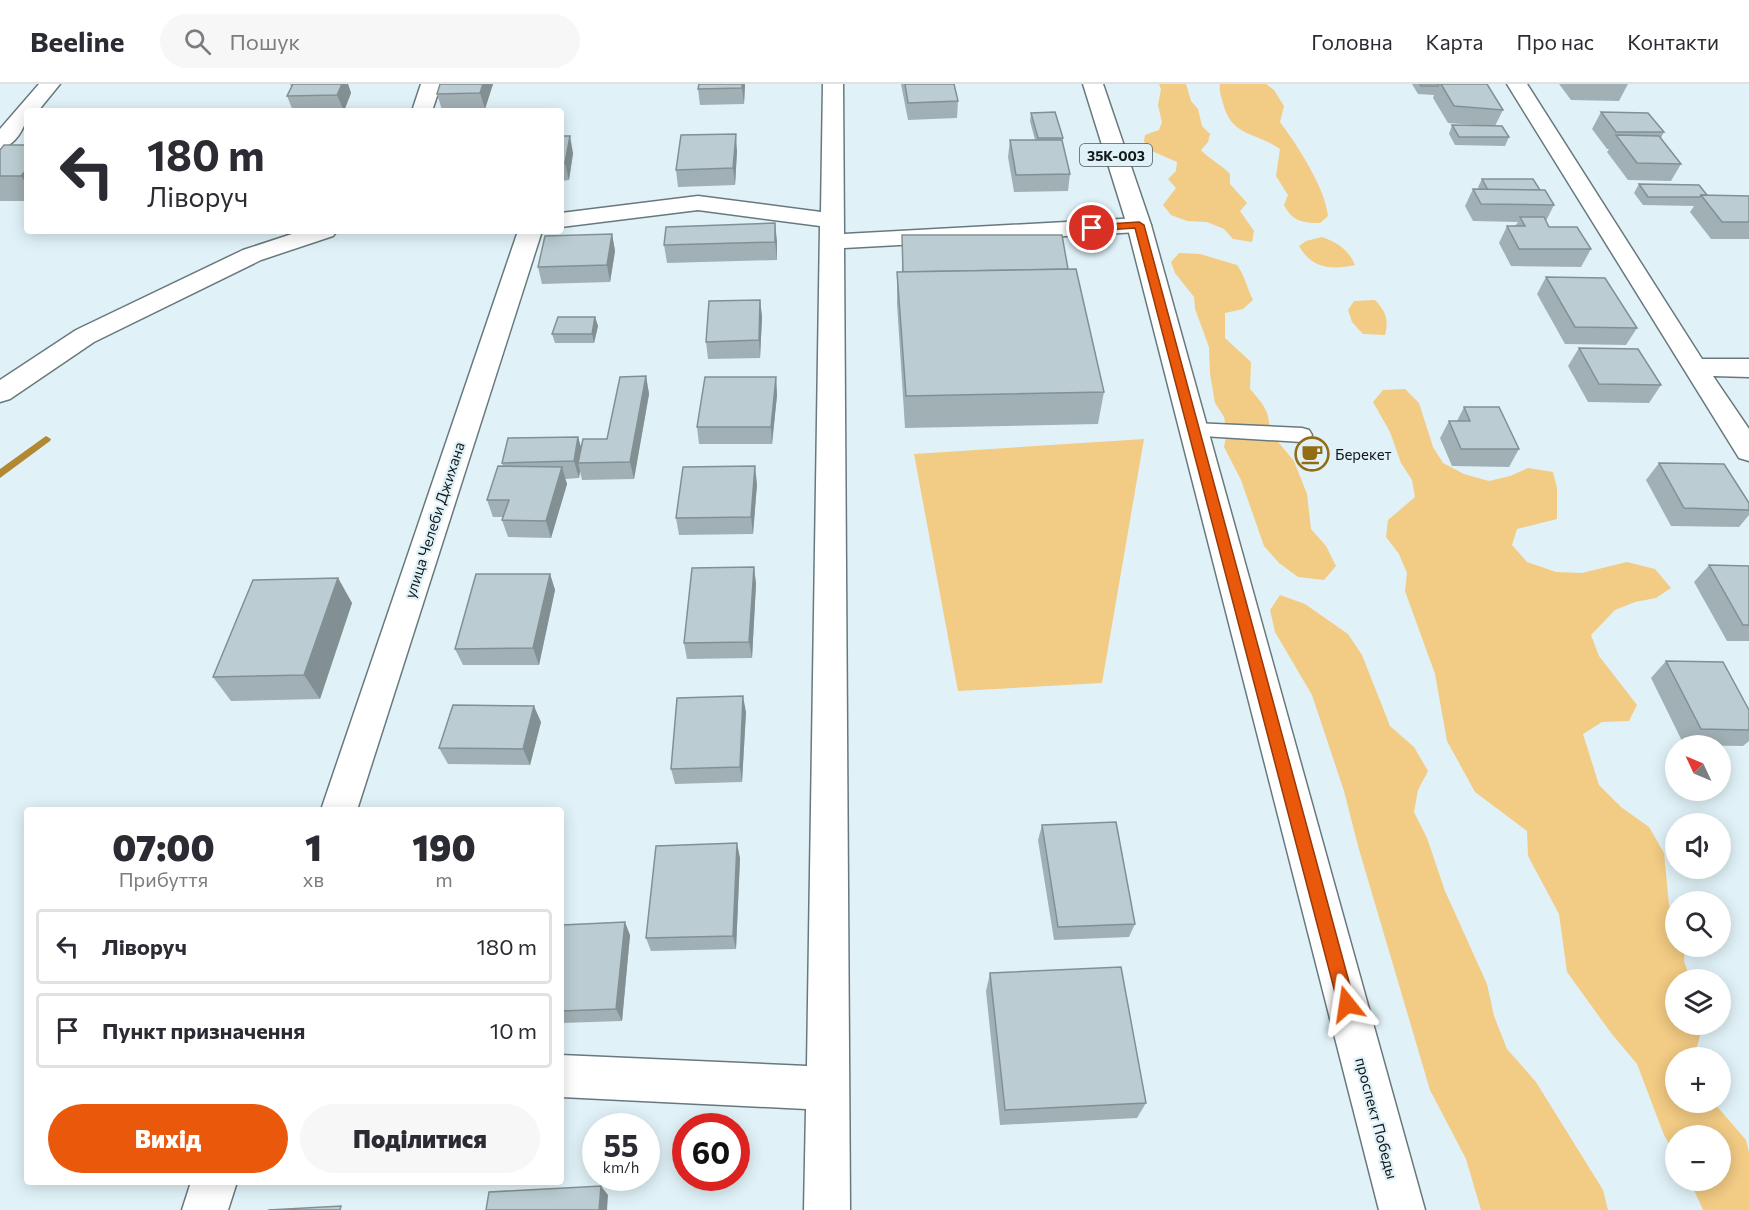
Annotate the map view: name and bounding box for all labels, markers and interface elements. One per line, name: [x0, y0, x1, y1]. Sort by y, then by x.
search box: [160, 14, 580, 68]
text: Beeline: [30, 24, 124, 58]
icon: search: [181, 25, 214, 58]
text: Пошук: [229, 28, 300, 55]
text: Головна: [1311, 29, 1393, 54]
text: Карта: [1426, 29, 1483, 54]
text: Про нас: [1516, 29, 1594, 54]
text: Контакти: [1627, 29, 1719, 54]
text: 180 m: [147, 128, 265, 180]
icon: left: [48, 132, 126, 210]
road number: 35К-003: [1080, 144, 1152, 166]
text: Ліворуч: [147, 180, 248, 213]
pin: [1066, 202, 1117, 253]
icon: arrive: [1075, 211, 1108, 244]
cafe icon: Берекет: [1294, 436, 1330, 472]
street label: улица Челеби Джихана: [400, 440, 468, 600]
place label: Берекет: [1335, 445, 1392, 463]
north arrow: [1665, 735, 1731, 801]
map controls: [1665, 735, 1731, 1191]
button: sound: [1665, 813, 1731, 879]
text: 07:00: [112, 824, 215, 868]
text: 1: [305, 824, 322, 868]
text: 190: [412, 824, 476, 868]
text: Прибуття: [119, 867, 208, 891]
text: хв: [303, 867, 324, 891]
text: m: [435, 867, 453, 891]
button: search: [1665, 891, 1731, 957]
icon: left: [51, 930, 84, 963]
text: Ліворуч: [102, 933, 187, 960]
text: 180 m: [476, 933, 537, 960]
button: layers: [1665, 969, 1731, 1035]
position arrow: [1315, 972, 1379, 1036]
icon: arrive: [51, 1014, 84, 1047]
text: Пункт призначення: [102, 1017, 305, 1044]
text: 10 m: [490, 1017, 537, 1044]
button: +: [1665, 1047, 1731, 1113]
street label: проспект Победы: [1352, 1055, 1402, 1181]
button: Вихід: [48, 1104, 288, 1173]
button: Поділитися: [300, 1104, 540, 1173]
speed limit sign: 60: [672, 1113, 750, 1191]
button: −: [1665, 1125, 1731, 1191]
text: 55: [604, 1126, 638, 1163]
text: km/h: [603, 1158, 639, 1176]

